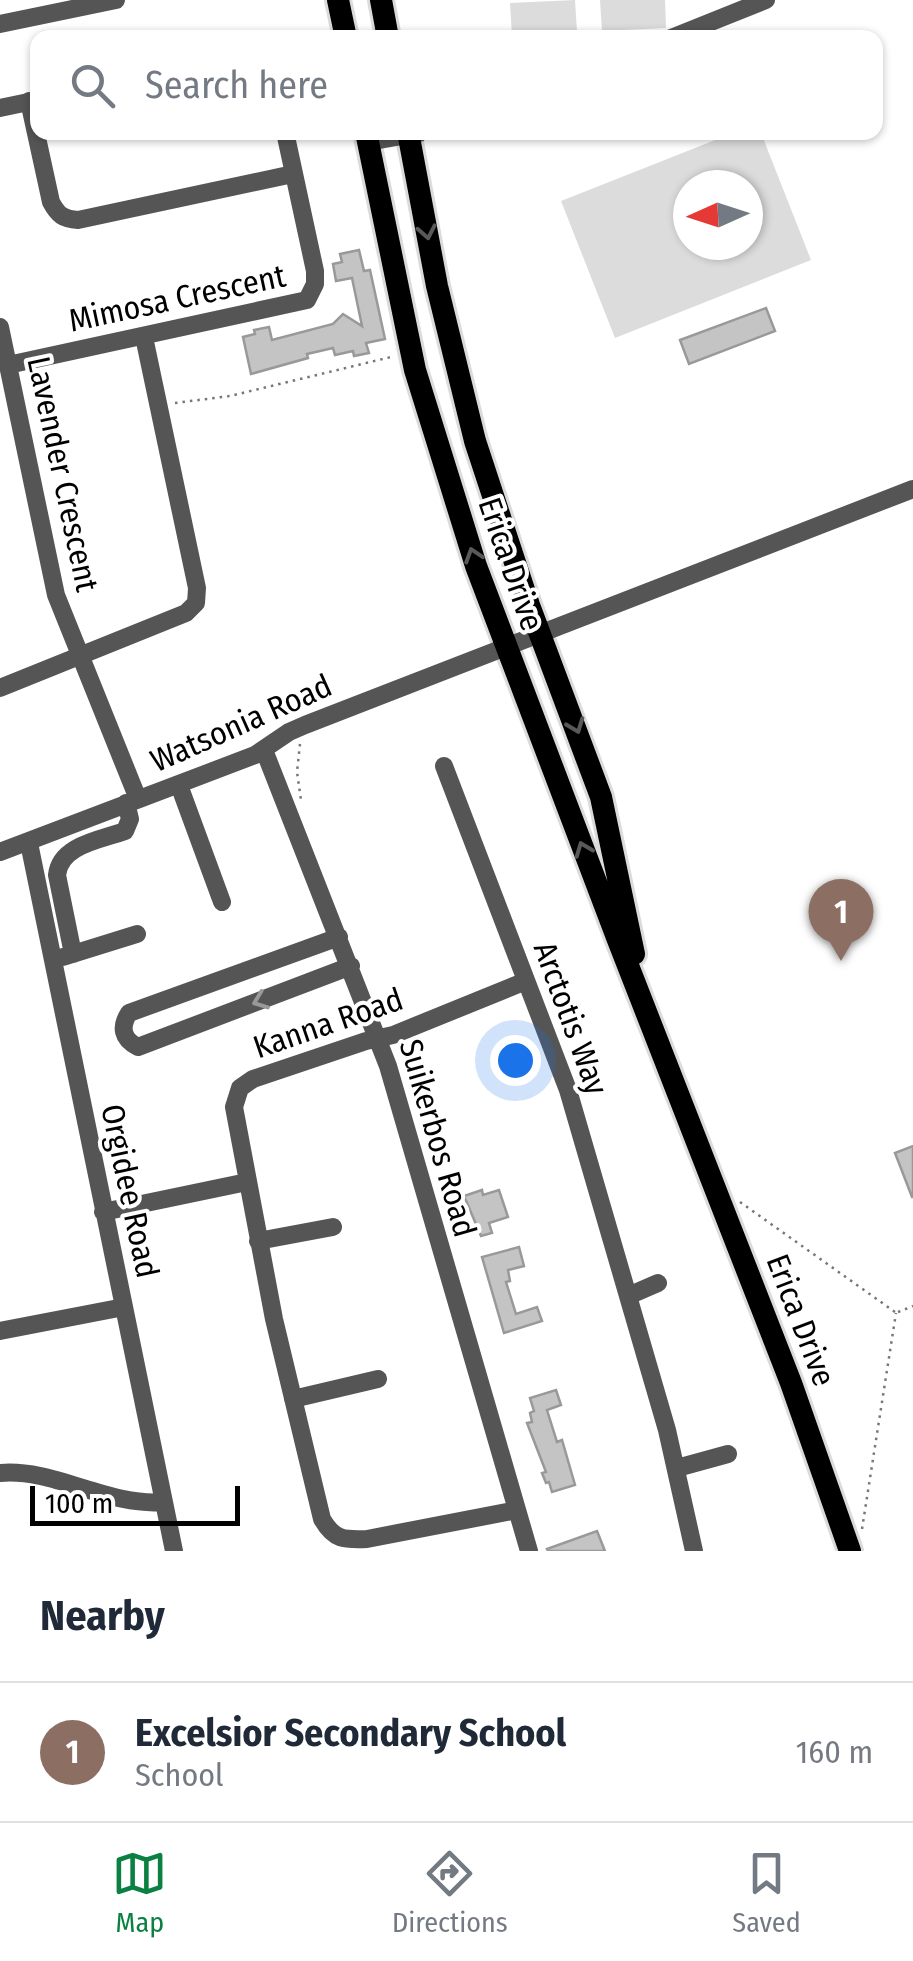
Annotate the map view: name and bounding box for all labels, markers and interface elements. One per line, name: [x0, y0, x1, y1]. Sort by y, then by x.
search box: [30, 30, 883, 140]
icon: search: [65, 58, 120, 113]
text: Search here: [145, 62, 328, 108]
north arrow: [673, 170, 763, 260]
one-way arrow: [416, 224, 437, 240]
street label: Mimosa Crescent: [65, 256, 289, 340]
street label: Lavender Crescent: [20, 353, 107, 596]
street label: Erica Drive: [471, 492, 551, 636]
one-way arrow: [465, 548, 485, 565]
street label: Watsonia Road: [145, 666, 337, 780]
one-way arrow: [564, 716, 585, 733]
one-way arrow: [574, 842, 595, 859]
pin: 1: [808, 878, 874, 961]
street label: Arctotis Way: [526, 936, 616, 1100]
street label: Kanna Road: [248, 980, 408, 1066]
one-way arrow: [252, 989, 269, 1010]
street label: Suikerbos Road: [392, 1035, 484, 1241]
your location: [490, 1035, 541, 1086]
street label: Orgidee Road: [93, 1101, 167, 1281]
street label: Erica Drive: [758, 1249, 844, 1391]
scale bar: [30, 1481, 240, 1526]
text: 100 m: [45, 1487, 113, 1520]
text: Nearby: [40, 1591, 165, 1641]
text: Excelsior Secondary School: [135, 1710, 566, 1756]
text: 1: [66, 1733, 79, 1771]
text: 160 m: [796, 1733, 873, 1771]
text: School: [135, 1756, 224, 1794]
tab: Map: [112, 1846, 167, 1939]
tab: Directions: [392, 1846, 508, 1939]
tab: Saved: [732, 1846, 801, 1939]

